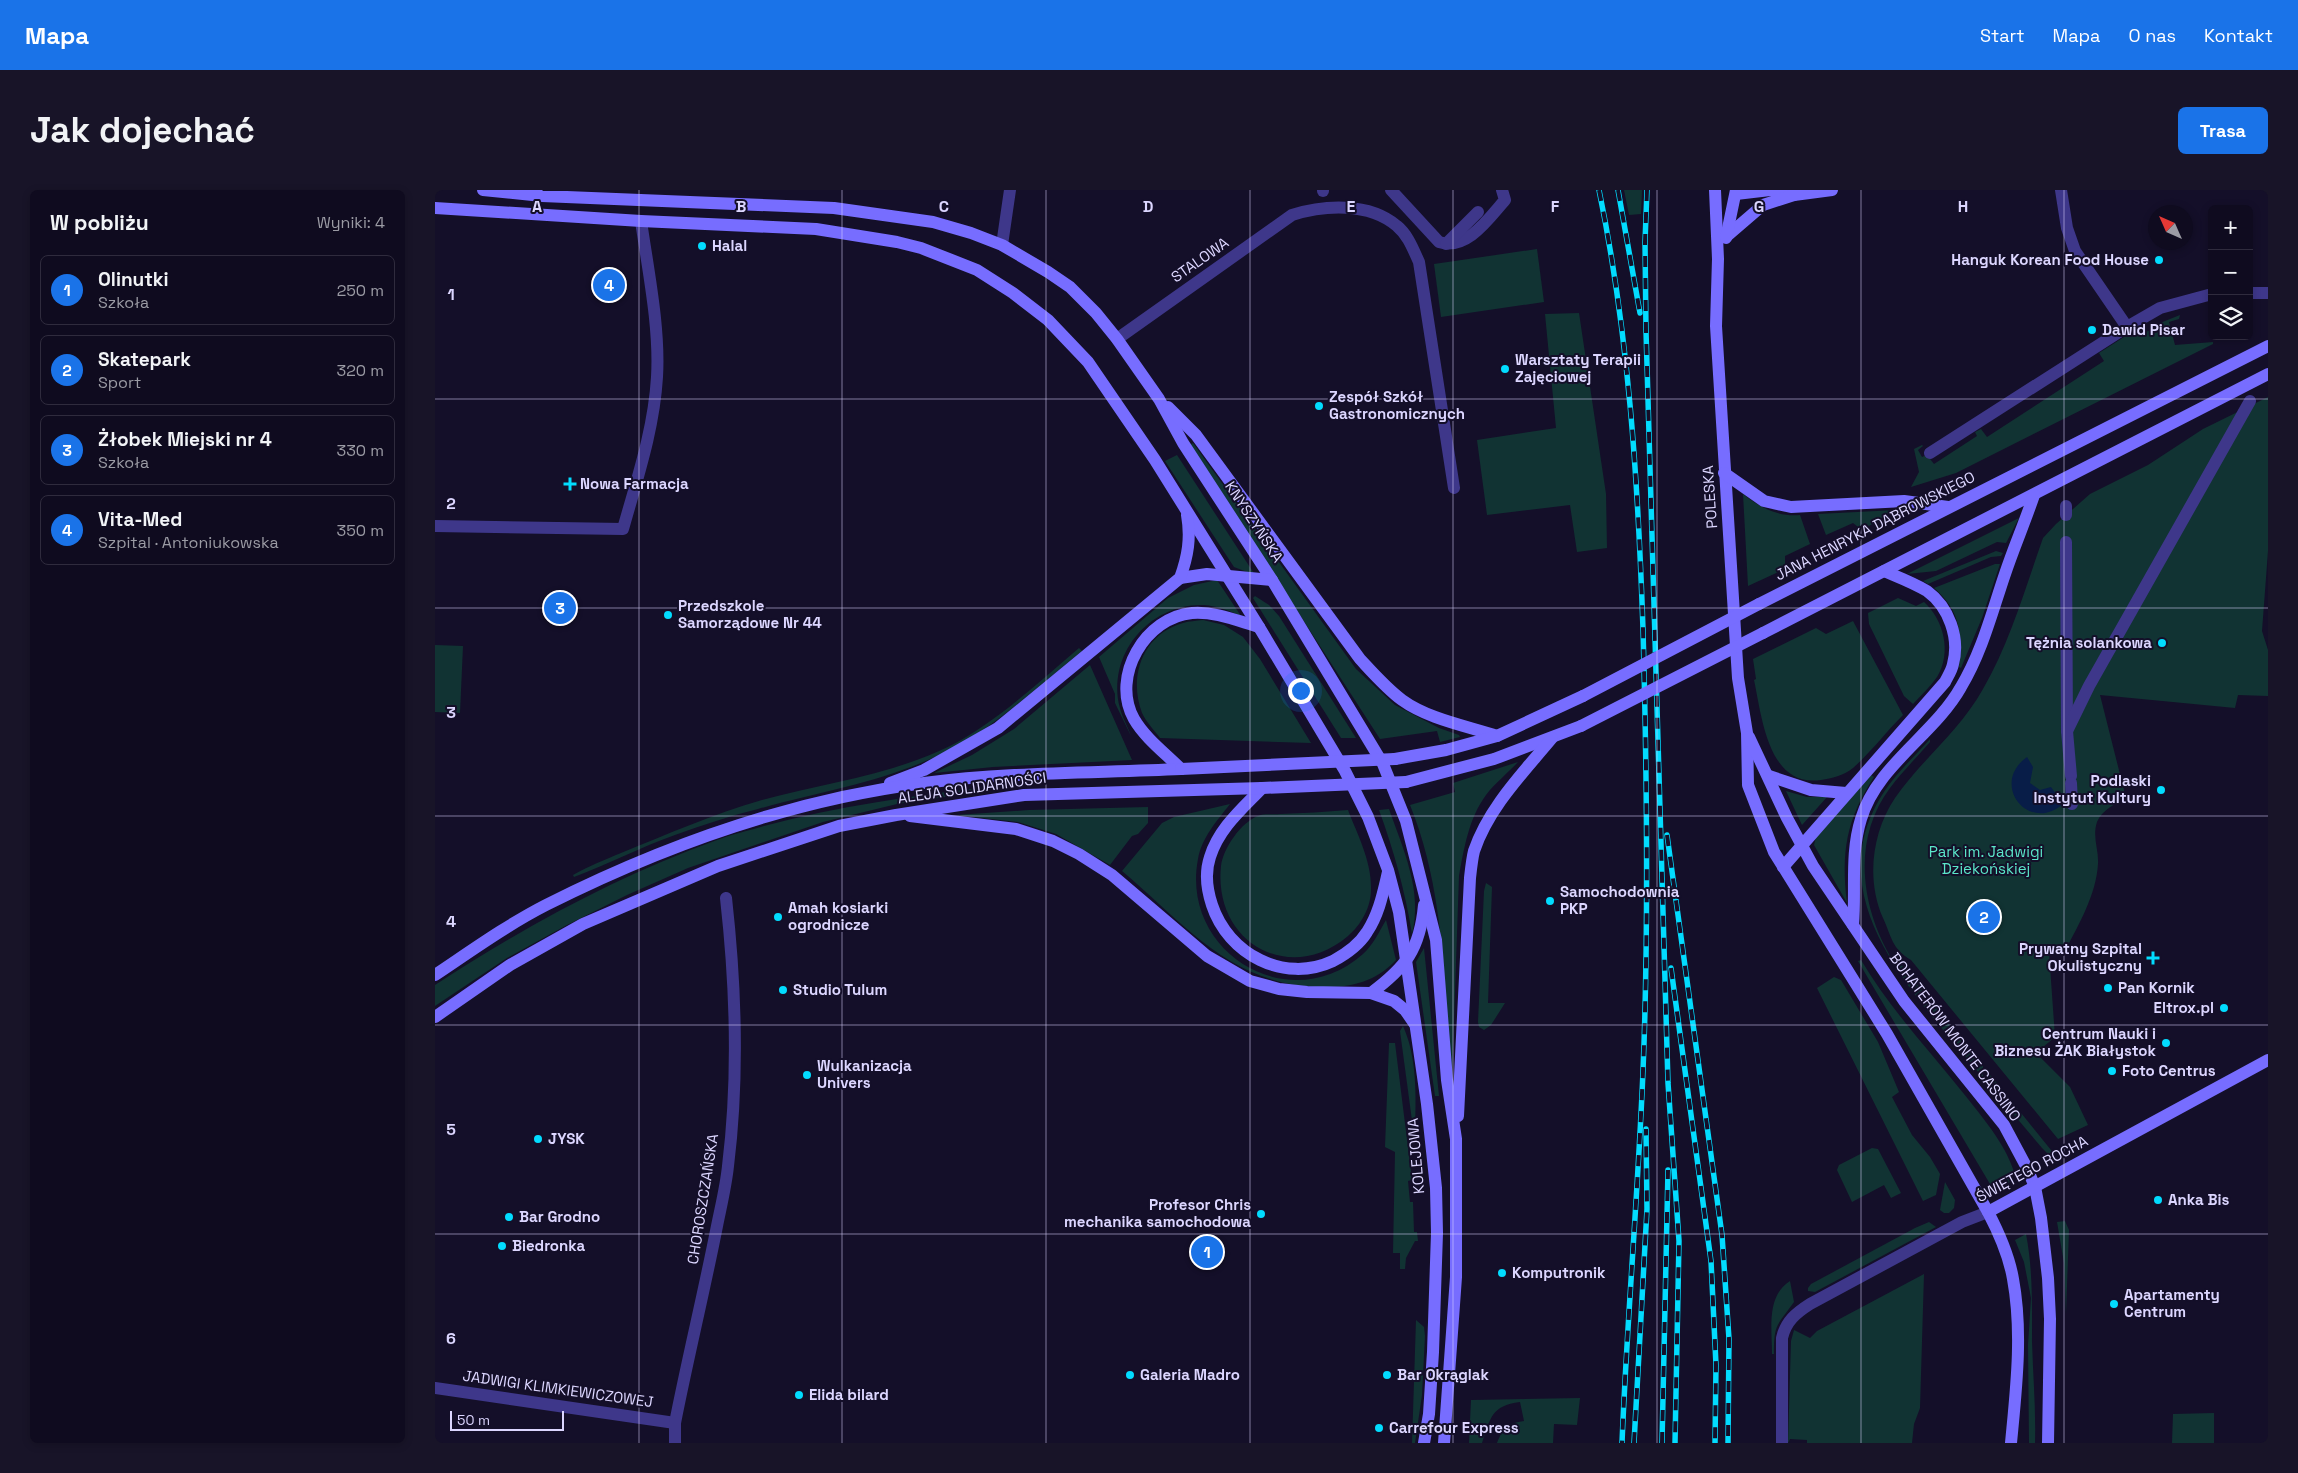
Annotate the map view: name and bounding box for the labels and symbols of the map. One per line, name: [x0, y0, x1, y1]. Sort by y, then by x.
text: A: [532, 196, 542, 217]
text: B: [736, 196, 746, 217]
text: C: [939, 196, 949, 217]
text: D: [1143, 196, 1153, 217]
text: E: [1347, 196, 1356, 217]
text: F: [1551, 196, 1560, 217]
text: G: [1754, 196, 1764, 217]
text: H: [1958, 196, 1968, 217]
north arrow: [2148, 205, 2193, 250]
street label: STALOWA: [1167, 233, 1233, 286]
place label: Halal: [712, 236, 747, 255]
marker: Halal: [696, 240, 708, 252]
place label: Hanguk Korean Food House: [1951, 250, 2149, 269]
marker: Hanguk Korean Food House: [2153, 254, 2165, 266]
pin: 4: [593, 266, 625, 304]
text: 1: [447, 284, 455, 305]
place label: Dawid Pisar: [2102, 320, 2185, 339]
marker: Dawid Pisar: [2086, 324, 2098, 336]
place label: Warsztaty Terapii Zajęciowej: [1515, 350, 1641, 386]
marker: Warsztaty Terapii Zajęciowej: [1499, 363, 1511, 375]
place label: Zespół Szkół Gastronomicznych: [1329, 387, 1465, 423]
marker: Zespół Szkół Gastronomicznych: [1313, 400, 1325, 412]
street label: POLESKA: [1698, 464, 1721, 529]
street label: JANA HENRYKA DĄBROWSKIEGO: [1772, 467, 1978, 584]
place label: Nowa Farmacja: [580, 474, 689, 493]
marker: Nowa Farmacja: [564, 478, 576, 490]
street label: KNYSZYŃSKA: [1221, 478, 1288, 566]
text: 2: [446, 493, 456, 514]
pin: 3: [544, 589, 576, 627]
place label: Przedszkole Samorządowe Nr 44: [678, 596, 822, 632]
marker: Przedszkole Samorządowe Nr 44: [662, 609, 674, 621]
place label: Tężnia solankowa: [2026, 633, 2152, 652]
marker: Tężnia solankowa: [2156, 637, 2168, 649]
your location: [1288, 678, 1314, 704]
text: 3: [446, 702, 456, 723]
street label: ALEJA SOLIDARNOŚCI: [896, 768, 1047, 807]
place label: Podlaski Instytut Kultury: [2034, 771, 2151, 807]
marker: Podlaski Instytut Kultury: [2155, 784, 2167, 796]
park label: Park im. Jadwigi Dziekońskiej: [1929, 842, 2043, 878]
place label: Samochodownia PKP: [1560, 882, 1680, 918]
marker: Samochodownia PKP: [1544, 895, 1556, 907]
place label: Amah kosiarki ogrodnicze: [788, 898, 888, 934]
pin: 2: [1968, 898, 2000, 936]
text: 4: [446, 911, 456, 932]
marker: Amah kosiarki ogrodnicze: [772, 911, 784, 923]
place label: Prywatny Szpital Okulistyczny: [2019, 939, 2142, 975]
street label: BOHATERÓW MONTE CASSINO: [1886, 948, 2025, 1125]
marker: Prywatny Szpital Okulistyczny: [2146, 951, 2160, 965]
place label: Pan Kornik: [2118, 978, 2195, 997]
place label: Studio Tulum: [793, 980, 887, 999]
marker: Pan Kornik: [2102, 982, 2114, 994]
marker: Studio Tulum: [777, 984, 789, 996]
place label: Eltrox.pl: [2154, 998, 2214, 1017]
marker: Eltrox.pl: [2218, 1002, 2230, 1014]
place label: Centrum Nauki i Biznesu ŻAK Białystok: [1994, 1024, 2157, 1060]
marker: Centrum Nauki i Biznesu ŻAK Białystok: [2160, 1037, 2172, 1049]
place label: Wulkanizacja Univers: [817, 1056, 912, 1092]
place label: Foto Centrus: [2122, 1061, 2216, 1080]
marker: Foto Centrus: [2106, 1065, 2118, 1077]
marker: Wulkanizacja Univers: [801, 1069, 813, 1081]
street label: KOLEJOWA: [1403, 1117, 1428, 1195]
text: 5: [446, 1119, 456, 1140]
place label: JYSK: [548, 1129, 585, 1148]
street label: ŚWIĘTEGO ROCHA: [1973, 1131, 2091, 1206]
street label: CHOROSZCZAŃSKA: [683, 1132, 722, 1266]
marker: JYSK: [532, 1133, 544, 1145]
place label: Anka Bis: [2168, 1190, 2229, 1209]
marker: Anka Bis: [2152, 1194, 2164, 1206]
place label: Profesor Chris mechanika samochodowa: [1064, 1195, 1251, 1231]
place label: Bar Grodno: [519, 1207, 600, 1226]
marker: Profesor Chris mechanika samochodowa: [1255, 1208, 1267, 1220]
marker: Bar Grodno: [503, 1211, 515, 1223]
pin: 1: [1191, 1233, 1223, 1271]
place label: Biedronka: [512, 1236, 586, 1255]
marker: Biedronka: [496, 1240, 508, 1252]
place label: Komputronik: [1512, 1263, 1606, 1282]
marker: Komputronik: [1496, 1267, 1508, 1279]
place label: Apartamenty Centrum: [2124, 1285, 2220, 1321]
marker: Apartamenty Centrum: [2108, 1298, 2120, 1310]
text: 6: [446, 1328, 456, 1349]
place label: Galeria Madro: [1140, 1365, 1240, 1384]
place label: Bar Okrąglak: [1397, 1365, 1489, 1384]
street label: JADWIGI KLIMKIEWICZOWEJ: [462, 1366, 655, 1411]
marker: Galeria Madro: [1124, 1369, 1136, 1381]
marker: Bar Okrąglak: [1381, 1369, 1393, 1381]
place label: Elida bilard: [809, 1385, 889, 1404]
marker: Elida bilard: [793, 1389, 805, 1401]
scale bar: [450, 1408, 564, 1431]
place label: Carrefour Express: [1389, 1418, 1519, 1437]
marker: Carrefour Express: [1373, 1422, 1385, 1434]

